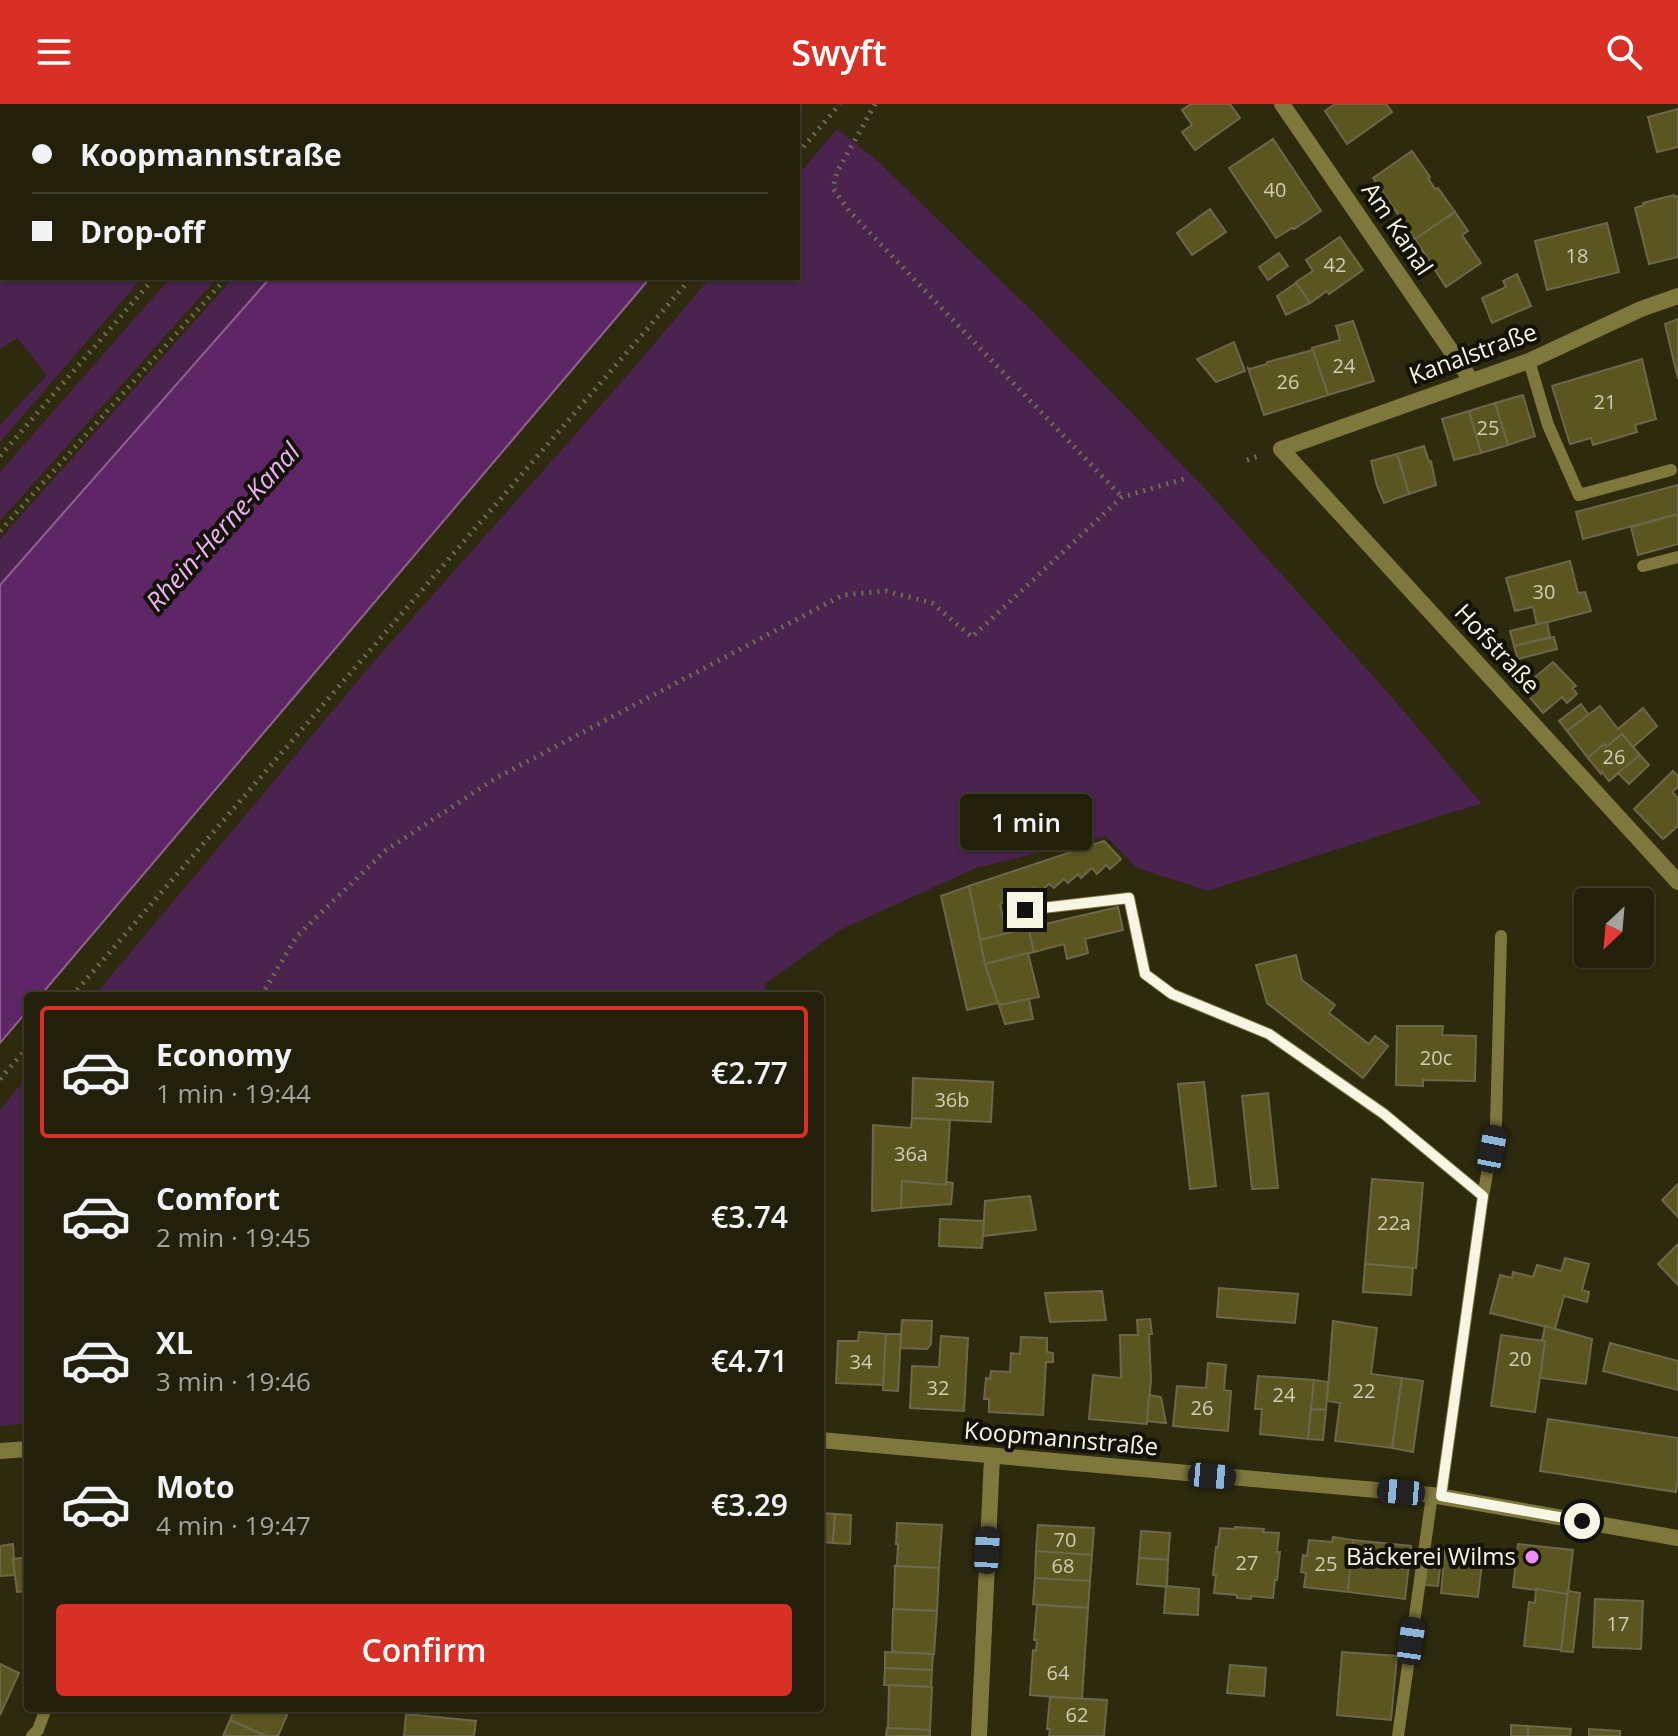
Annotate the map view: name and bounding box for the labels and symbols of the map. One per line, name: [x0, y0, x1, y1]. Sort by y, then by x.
street label: Am Kanal: [1355, 175, 1441, 281]
house number: 40: [1264, 176, 1286, 203]
house number: 18: [1566, 242, 1588, 269]
house number: 42: [1324, 251, 1346, 278]
street label: Kanalstraße: [1404, 314, 1541, 391]
house number: 24: [1333, 352, 1356, 379]
house number: 26: [1277, 368, 1299, 395]
house number: 21: [1594, 388, 1616, 415]
house number: 25: [1477, 414, 1499, 441]
water label: Rhein-Herne-Kanal: [137, 433, 309, 618]
house number: 30: [1533, 578, 1555, 605]
street label: Hofstraße: [1448, 596, 1548, 700]
house number: 26: [1603, 743, 1625, 770]
callout: 1 min: [959, 794, 1091, 850]
north arrow: [1574, 888, 1654, 968]
route end: [1007, 892, 1043, 928]
house number: 20c: [1420, 1044, 1452, 1071]
house number: 36b: [934, 1086, 970, 1113]
car: [1476, 1123, 1508, 1175]
house number: 36a: [894, 1140, 928, 1167]
house number: 22a: [1377, 1209, 1411, 1236]
house number: 20: [1509, 1345, 1531, 1372]
house number: 34: [850, 1348, 873, 1375]
house number: 32: [927, 1374, 949, 1401]
house number: 22: [1353, 1377, 1375, 1404]
house number: 24: [1273, 1381, 1296, 1408]
house number: 26: [1191, 1394, 1213, 1421]
street label: Koopmannstraße: [963, 1413, 1160, 1462]
car: [1187, 1462, 1237, 1490]
car: [1376, 1478, 1426, 1506]
route start: [1564, 1503, 1600, 1539]
car: [974, 1525, 1000, 1575]
house number: 70: [1054, 1526, 1076, 1553]
place label: Bäckerei Wilms: [1346, 1539, 1516, 1572]
marker: Bäckerei Wilms: [1523, 1548, 1541, 1566]
house number: 27: [1236, 1549, 1258, 1576]
house number: 25: [1315, 1550, 1337, 1577]
house number: 68: [1052, 1552, 1074, 1579]
house number: 17: [1607, 1610, 1629, 1637]
car: [1396, 1616, 1426, 1666]
house number: 64: [1047, 1659, 1070, 1686]
house number: 62: [1066, 1701, 1088, 1728]

